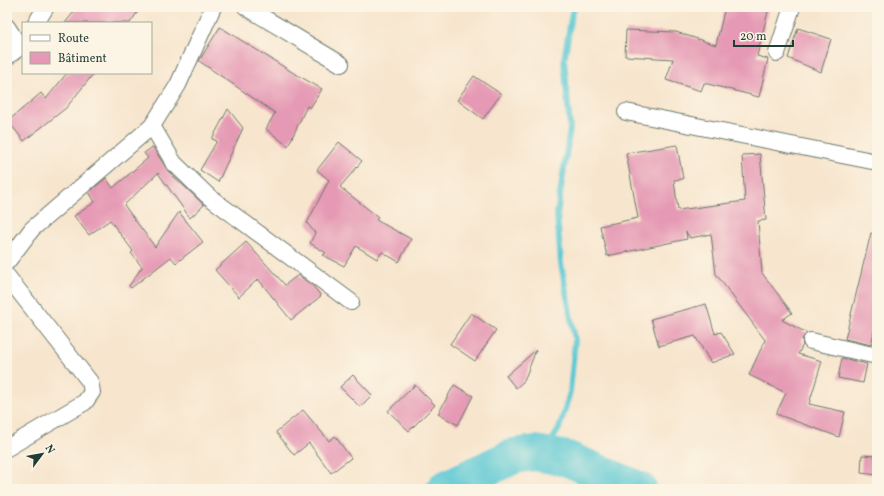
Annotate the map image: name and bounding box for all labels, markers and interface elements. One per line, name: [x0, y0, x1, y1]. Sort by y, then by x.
legend: [22, 22, 152, 74]
scale bar: [734, 22, 793, 48]
text: 20 m: [740, 29, 767, 45]
text: Route: [58, 31, 89, 47]
text: Bâtiment: [58, 51, 107, 67]
north arrow: [22, 434, 62, 474]
text: N: [41, 442, 58, 457]

